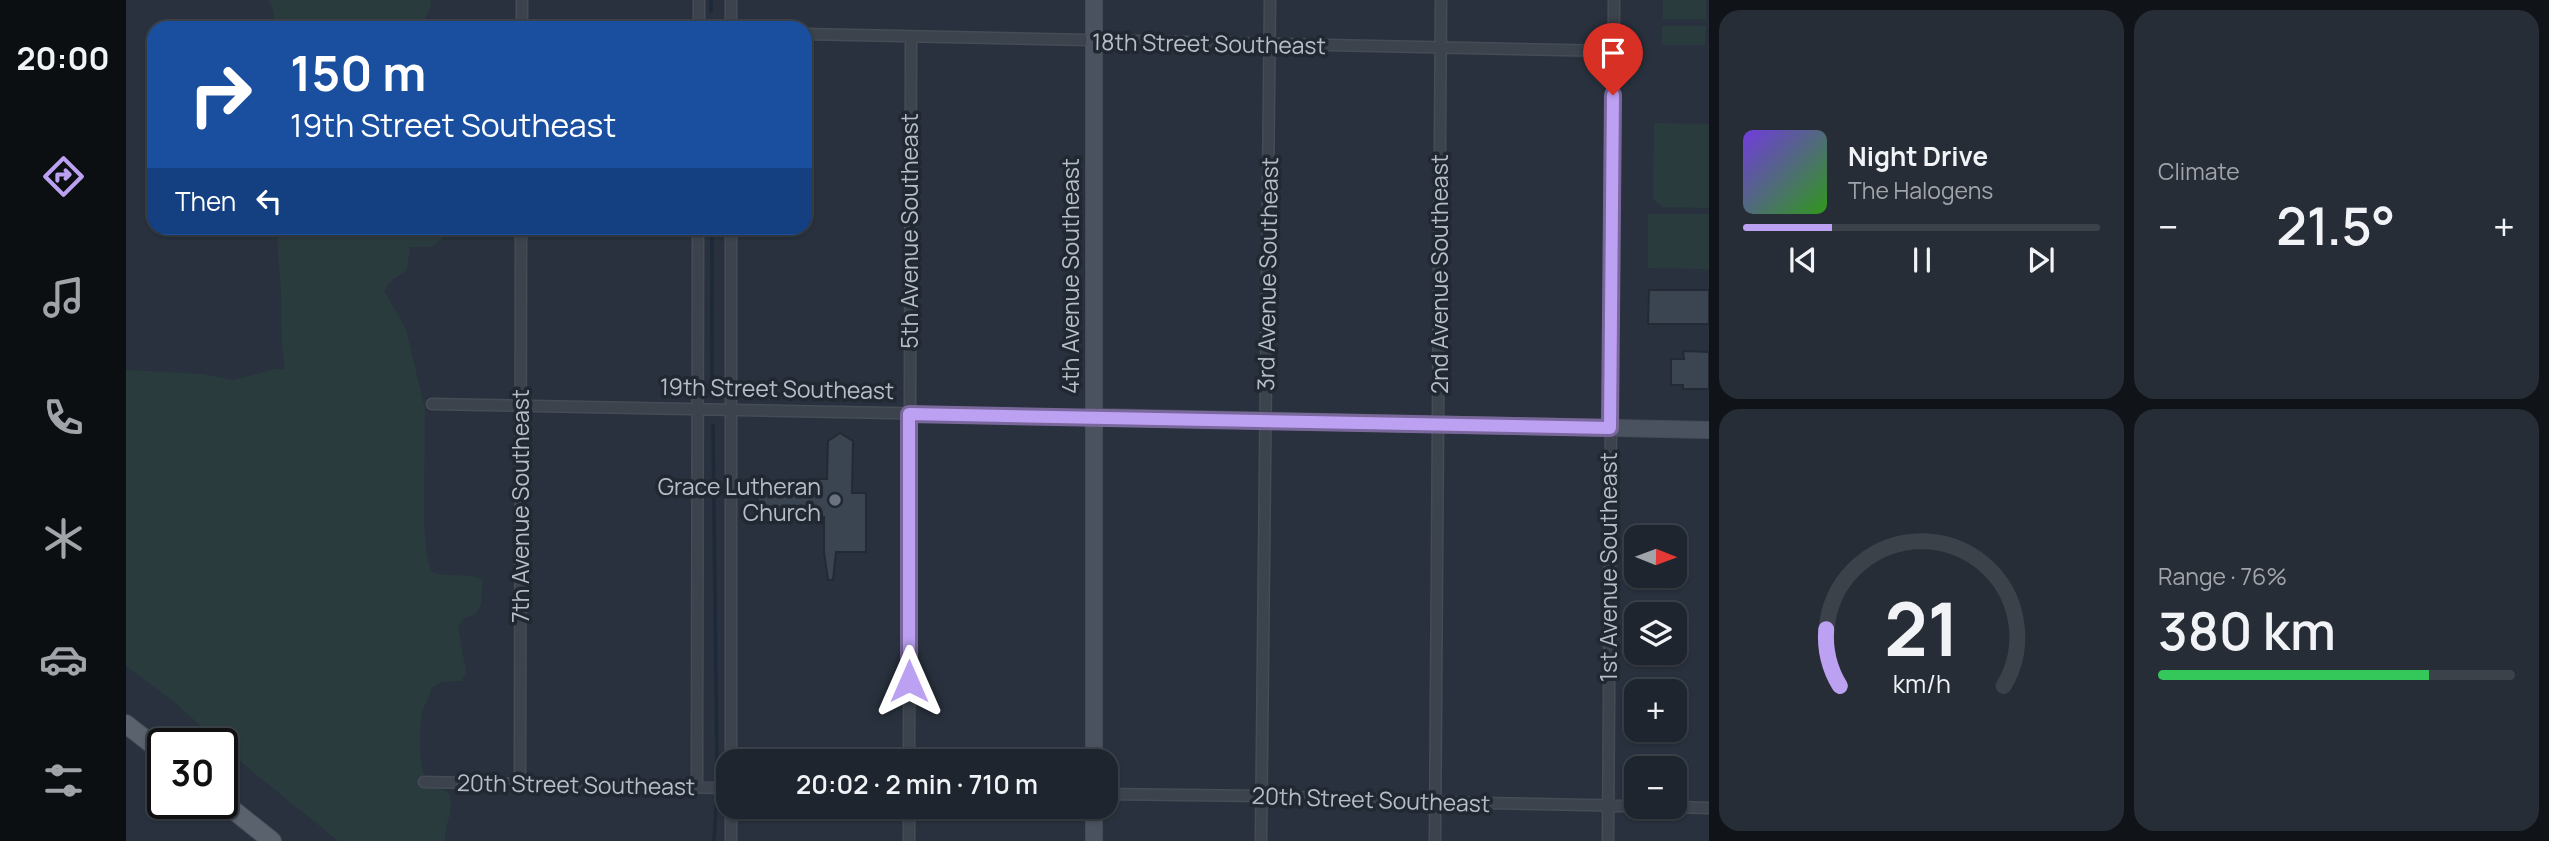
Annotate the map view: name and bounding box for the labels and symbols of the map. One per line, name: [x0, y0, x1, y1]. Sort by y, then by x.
pin: [1583, 23, 1643, 95]
street label: 18th Street Southeast: [1092, 25, 1326, 61]
street label: 5th Avenue Southeast: [893, 113, 925, 349]
street label: 2nd Avenue Southeast: [1423, 154, 1455, 394]
street label: 3rd Avenue Southeast: [1249, 157, 1285, 391]
street label: 4th Avenue Southeast: [1054, 158, 1086, 394]
street label: 19th Street Southeast: [660, 370, 895, 406]
street label: 7th Avenue Southeast: [504, 389, 536, 623]
street label: 1st Avenue Southeast: [1592, 452, 1624, 682]
place label: Grace Lutheran Church: [658, 470, 821, 528]
marker: Grace Lutheran Church: [827, 492, 843, 508]
north arrow: [1624, 525, 1687, 588]
position arrow: [872, 644, 946, 718]
speed limit sign: 30: [147, 728, 238, 819]
street label: 20th Street Southeast: [457, 766, 695, 802]
street label: 20th Street Southeast: [1251, 779, 1491, 819]

